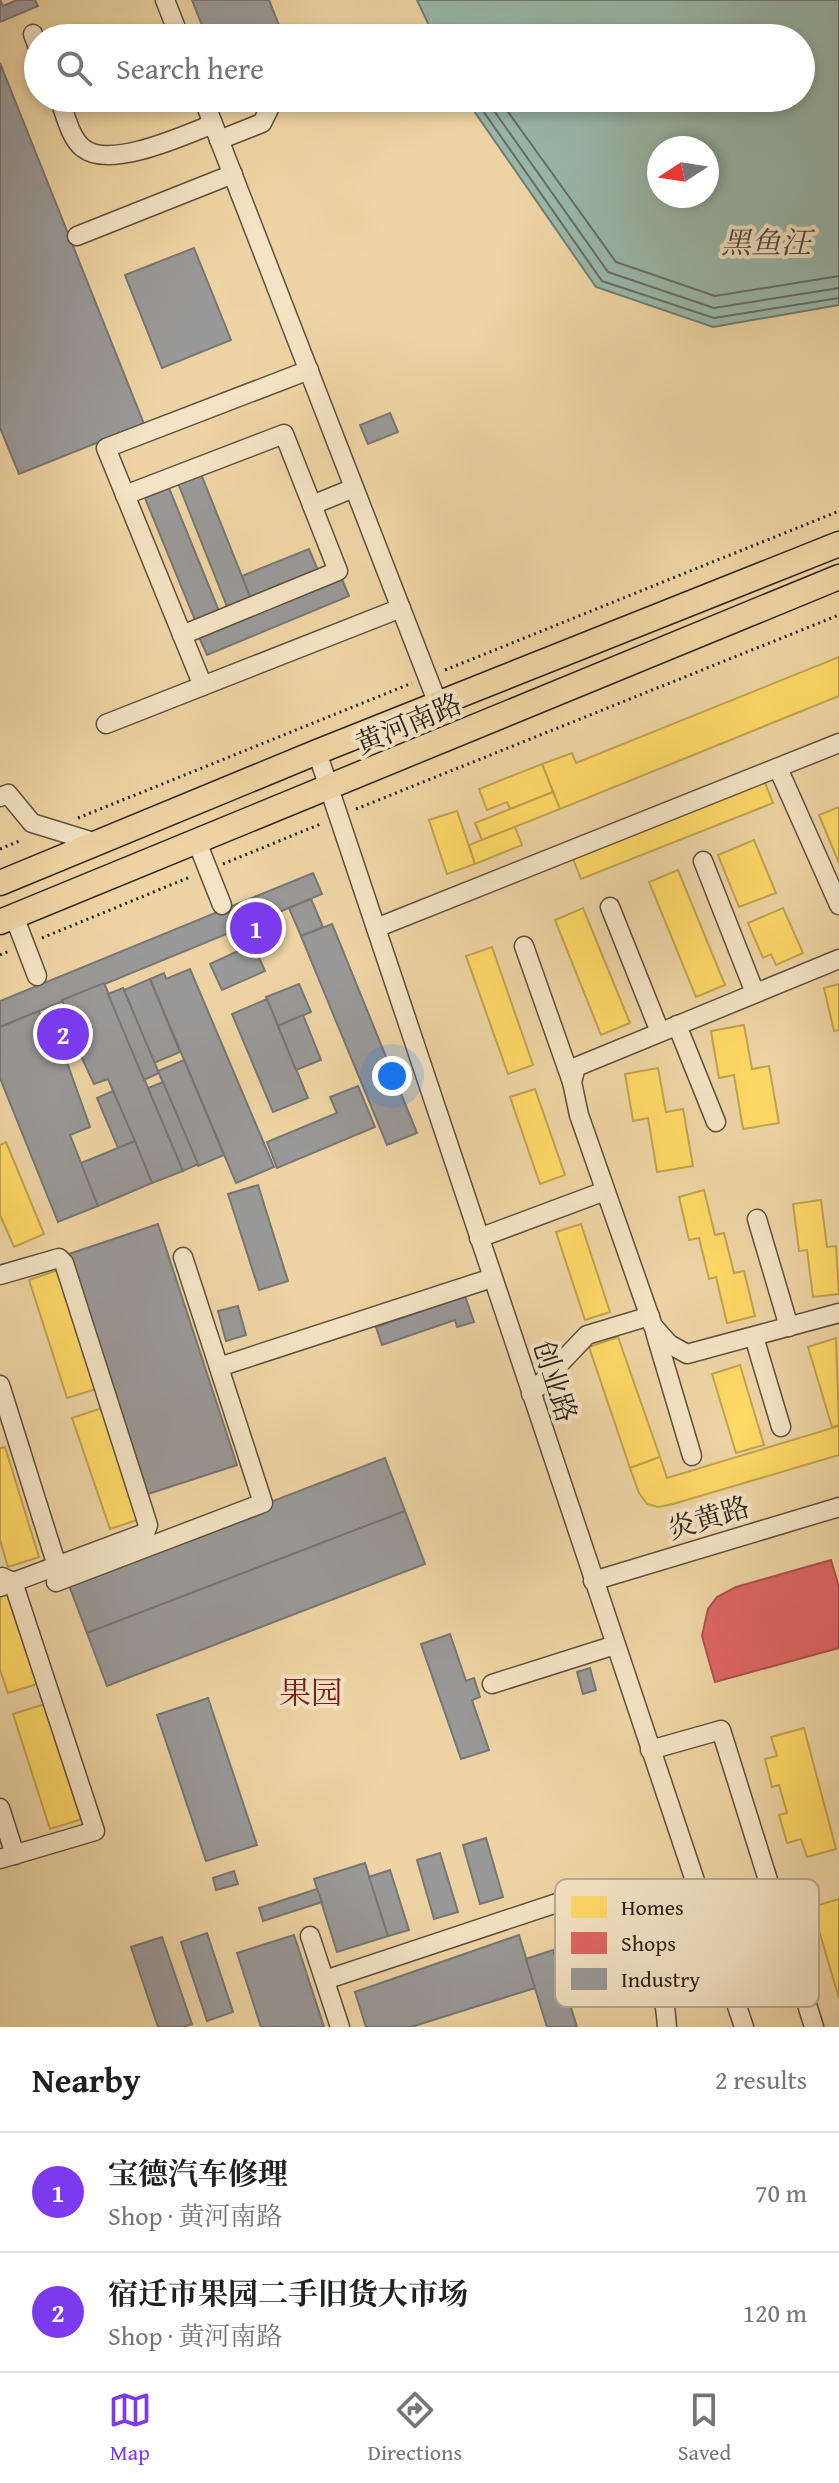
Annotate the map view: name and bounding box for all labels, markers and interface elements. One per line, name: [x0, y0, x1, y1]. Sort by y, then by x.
search box: [24, 24, 815, 112]
icon: search: [52, 46, 96, 90]
text: Search here: [116, 46, 264, 90]
north arrow: [647, 136, 719, 208]
water label: 黑鱼汪: [721, 220, 816, 264]
street label: 黄河南路: [348, 682, 468, 764]
pin: 1: [230, 898, 282, 958]
pin: 2: [37, 1004, 89, 1064]
your location: [372, 1056, 412, 1096]
street label: 创业路: [524, 1335, 588, 1427]
street label: 炎黄路: [662, 1485, 754, 1549]
district label: 果园: [279, 1669, 343, 1716]
legend: [555, 1879, 819, 2007]
text: Homes: [621, 1891, 684, 1923]
text: Shops: [621, 1927, 676, 1959]
text: Industry: [621, 1963, 700, 1995]
text: Nearby: [32, 2055, 141, 2104]
text: 2 results: [715, 2060, 807, 2099]
text: 宝德汽车修理: [108, 2151, 288, 2195]
text: 1: [51, 2173, 65, 2212]
text: 70 m: [755, 2173, 807, 2212]
text: Shop · 黄河南路: [108, 2196, 282, 2235]
text: 宿迁市果园二手旧货大市场: [108, 2271, 468, 2315]
text: 2: [51, 2293, 65, 2332]
text: 120 m: [742, 2293, 807, 2332]
text: Shop · 黄河南路: [108, 2316, 282, 2355]
tab: Map: [108, 2388, 152, 2468]
tab: Directions: [368, 2388, 462, 2468]
tab: Saved: [678, 2388, 731, 2468]

